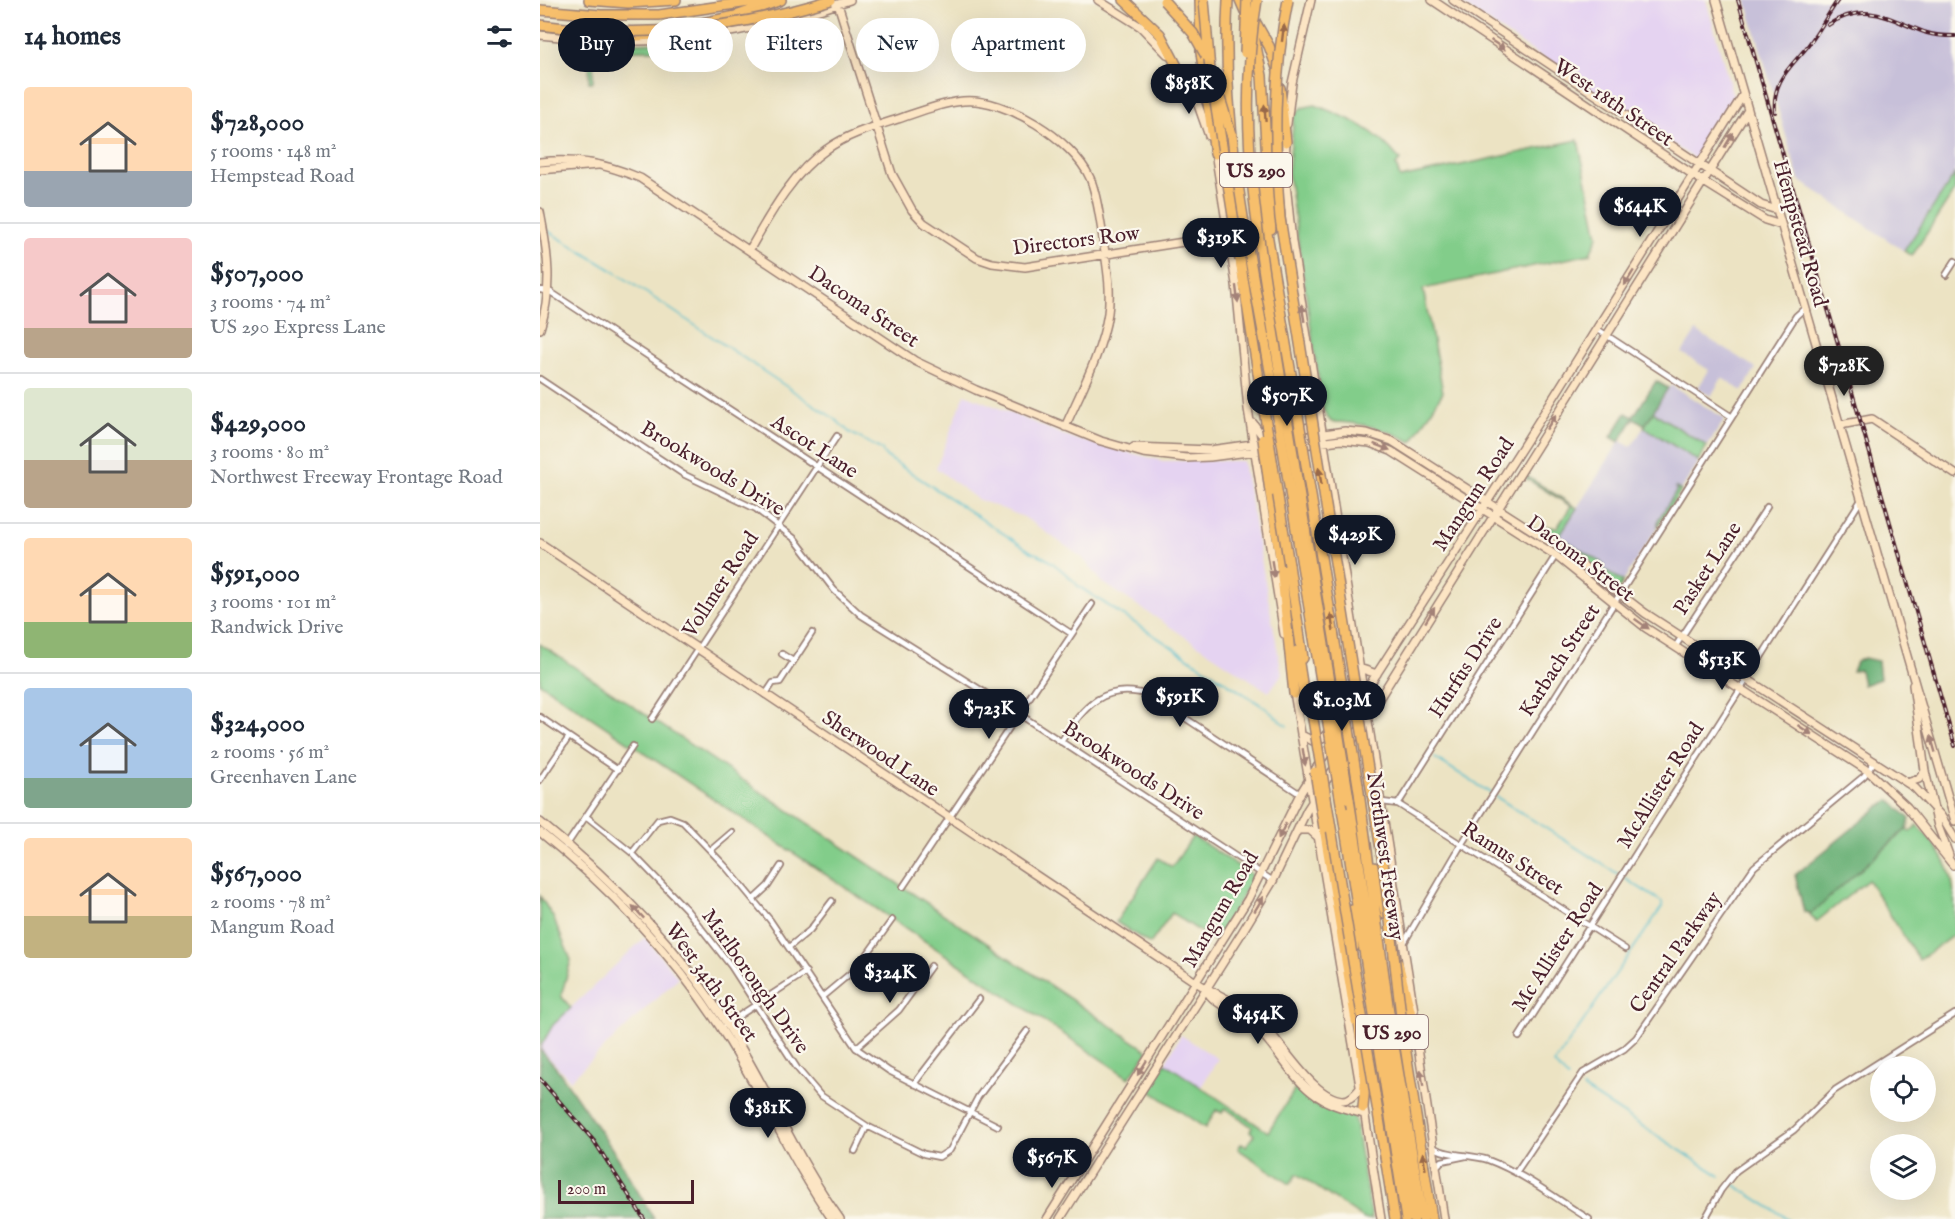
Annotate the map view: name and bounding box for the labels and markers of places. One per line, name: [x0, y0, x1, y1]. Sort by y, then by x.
pin: $858K: [1147, 64, 1231, 115]
pin: $644K: [1598, 187, 1682, 238]
pin: $319K: [1179, 218, 1263, 269]
pin: $728K: [1802, 346, 1886, 397]
pin: $507K: [1245, 376, 1329, 427]
pin: $429K: [1313, 515, 1397, 566]
pin: $513K: [1680, 640, 1764, 691]
pin: $591K: [1138, 677, 1222, 728]
pin: $1.03M: [1293, 681, 1391, 732]
pin: $723K: [947, 689, 1031, 740]
pin: $324K: [848, 953, 932, 1004]
pin: $454K: [1216, 994, 1300, 1045]
pin: $381K: [726, 1088, 810, 1139]
pin: $567K: [1010, 1138, 1094, 1189]

